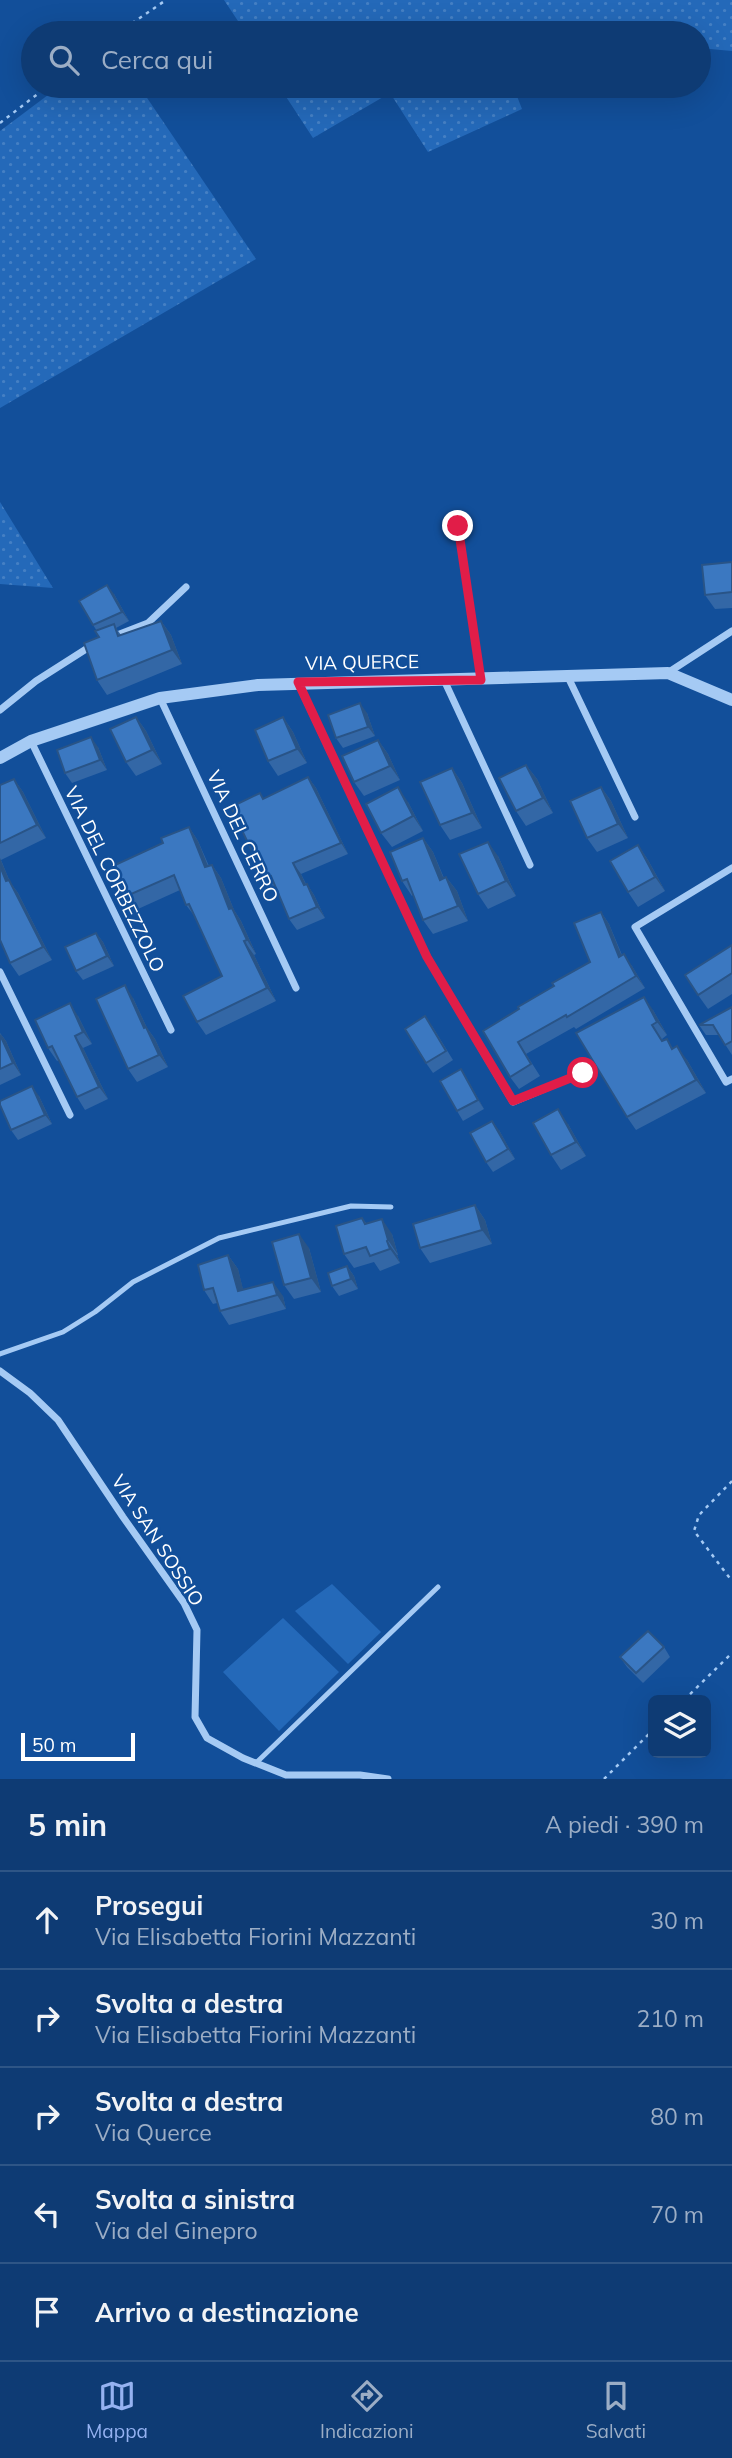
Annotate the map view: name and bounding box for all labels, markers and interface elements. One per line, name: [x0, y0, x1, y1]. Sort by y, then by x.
search box: [21, 21, 711, 98]
icon: search: [45, 41, 83, 79]
text: Cerca qui: [101, 43, 213, 76]
route end: [442, 510, 473, 541]
street label: VIA QUERCE: [305, 649, 419, 675]
street label: VIA DEL CERRO: [202, 766, 284, 906]
street label: VIA DEL CORBEZZOLO: [60, 782, 170, 976]
route start: [567, 1057, 598, 1088]
street label: VIA SAN SOSSIO: [107, 1470, 209, 1610]
map controls: [648, 1695, 711, 1758]
button: layers: [648, 1695, 711, 1758]
scale bar: [21, 1730, 135, 1762]
text: 50 m: [32, 1733, 76, 1757]
text: 5 min: [28, 1806, 107, 1844]
text: A piedi · 390 m: [545, 1810, 704, 1839]
text: Prosegui: [95, 1889, 203, 1922]
icon: ahead: [28, 1901, 66, 1939]
text: 30 m: [650, 1906, 704, 1935]
text: Via Elisabetta Fiorini Mazzanti: [95, 1922, 416, 1951]
text: Svolta a destra: [95, 1987, 283, 2020]
icon: right: [28, 1999, 66, 2037]
text: 210 m: [636, 2004, 704, 2033]
text: Via Elisabetta Fiorini Mazzanti: [95, 2020, 416, 2049]
text: Svolta a destra: [95, 2085, 283, 2118]
icon: right: [28, 2097, 66, 2135]
text: 80 m: [650, 2102, 704, 2131]
text: Via Querce: [95, 2118, 212, 2147]
text: Svolta a sinistra: [95, 2183, 295, 2216]
icon: left: [28, 2195, 66, 2233]
text: 70 m: [650, 2200, 704, 2229]
text: Via del Ginepro: [95, 2216, 258, 2245]
icon: arrive: [28, 2293, 66, 2331]
text: Arrivo a destinazione: [95, 2296, 359, 2329]
tab: Mappa: [86, 2377, 148, 2443]
tab: Indicazioni: [320, 2377, 414, 2443]
tab: Salvati: [586, 2377, 646, 2443]

